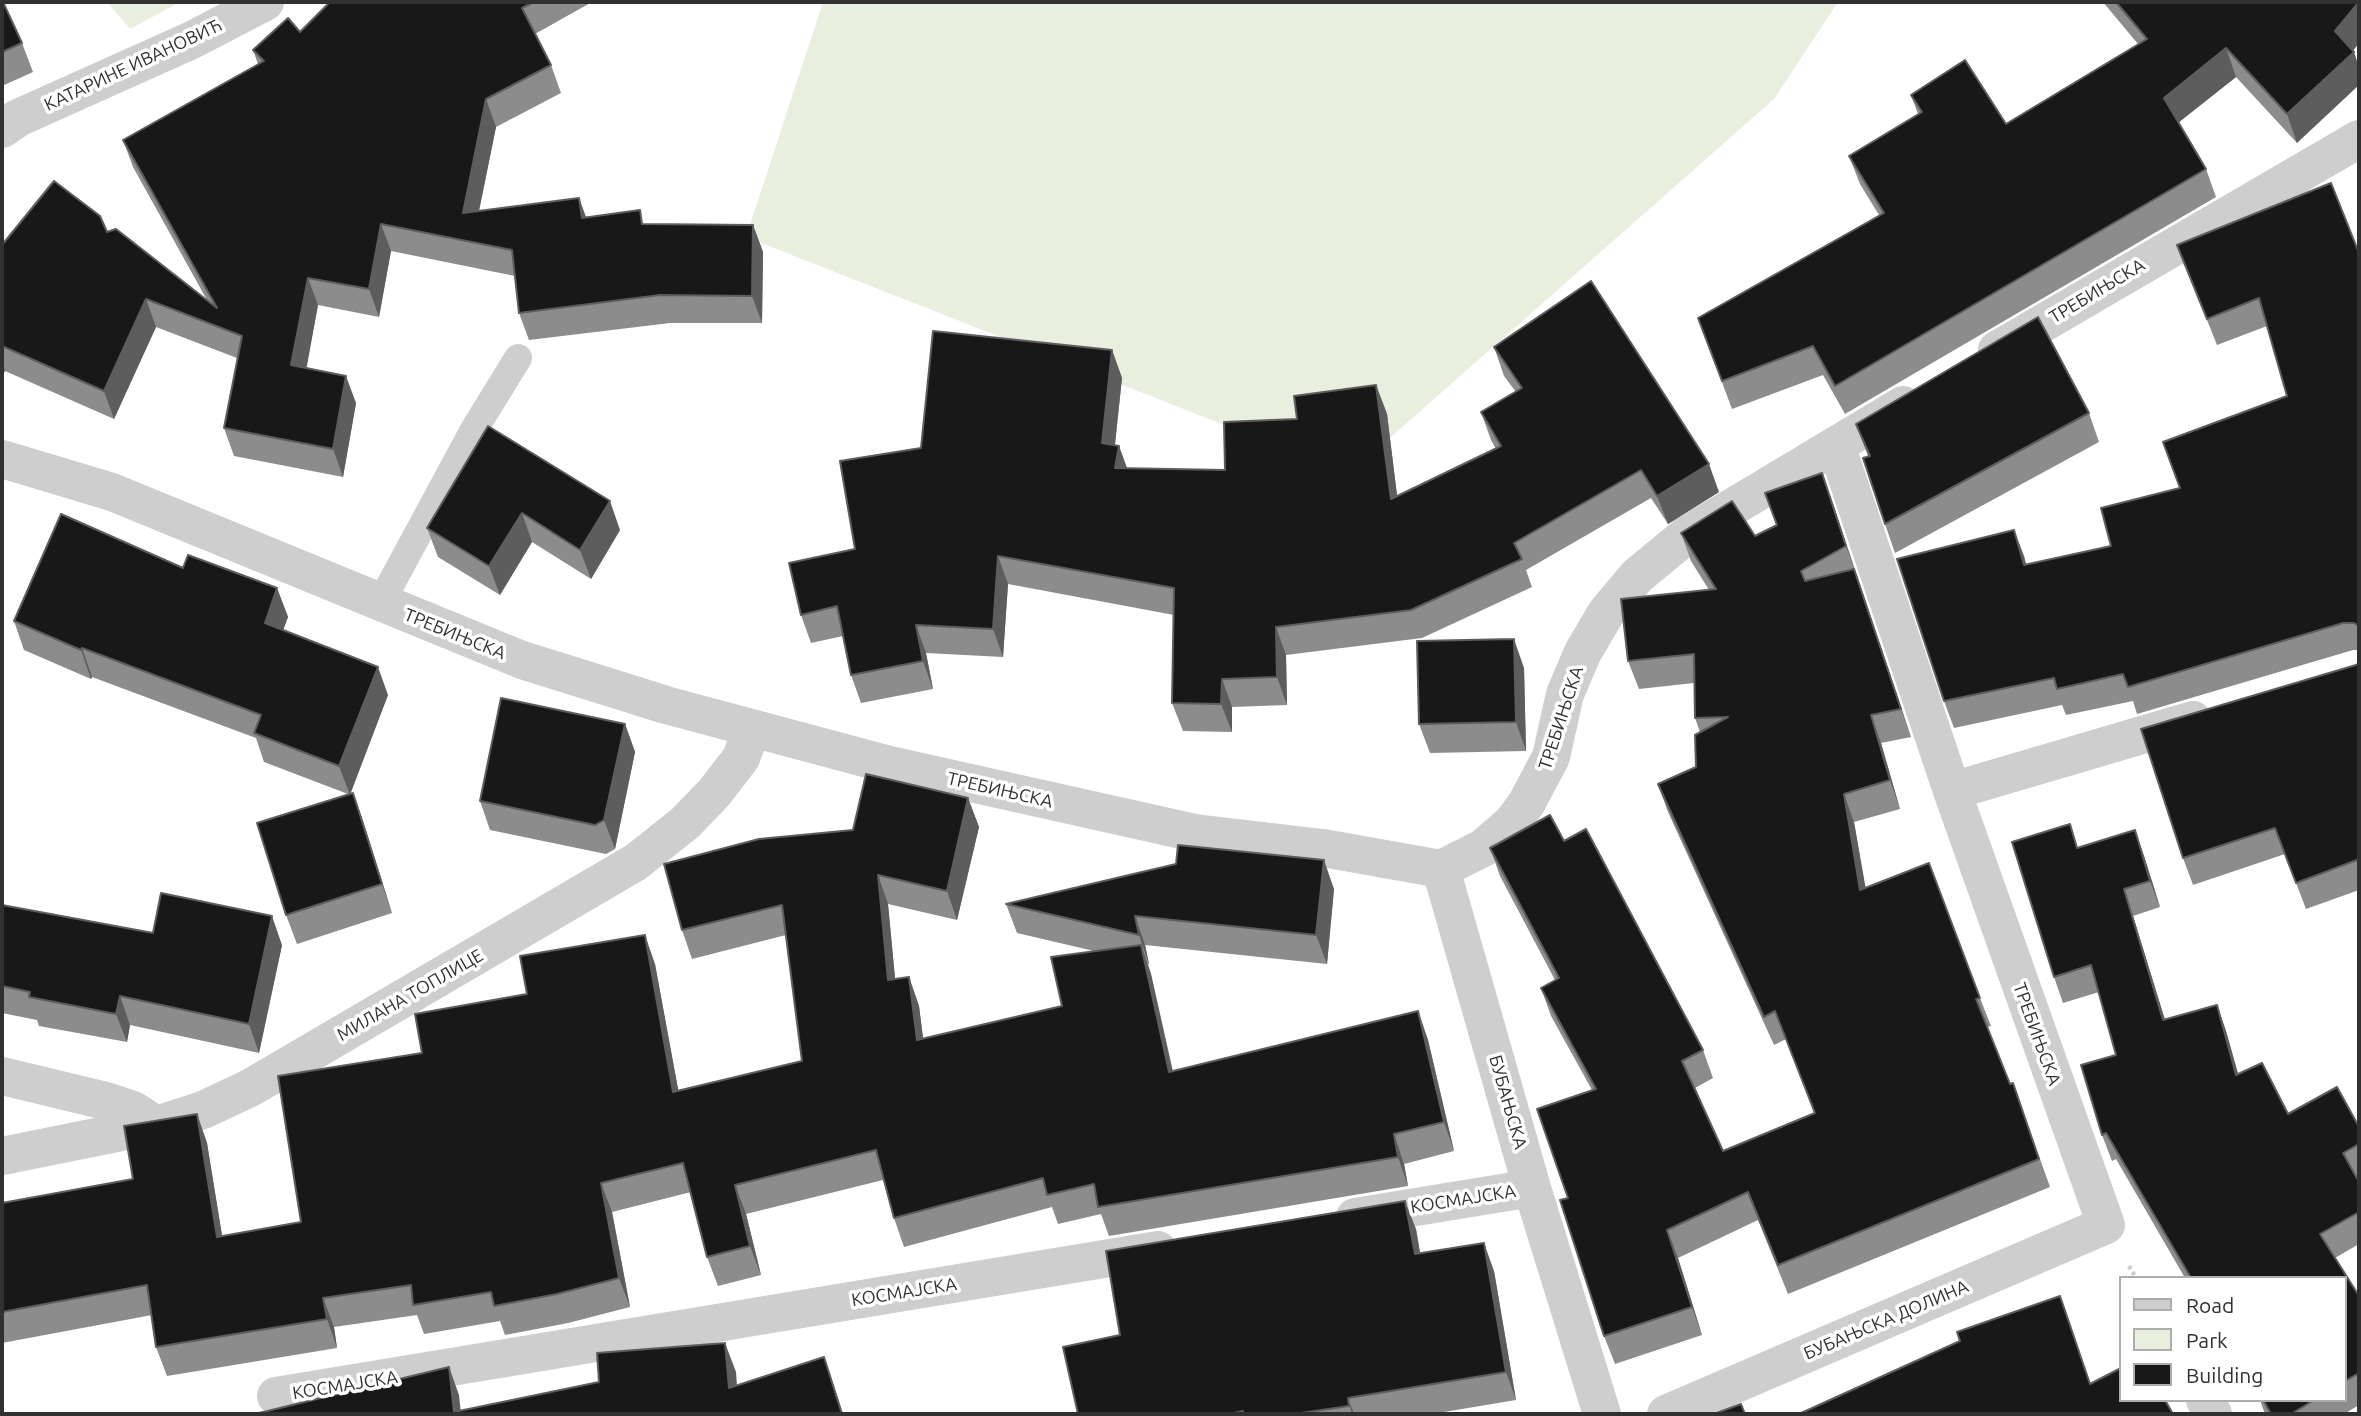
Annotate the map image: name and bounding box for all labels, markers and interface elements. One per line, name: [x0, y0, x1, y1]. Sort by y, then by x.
street label: КАТАРИНЕ ИВАНОВИЋ: [41, 14, 225, 116]
street label: ТРЕБИЊСКА: [2045, 254, 2149, 328]
street label: ТРЕБИЊСКА: [401, 604, 509, 664]
street label: ТРЕБИЊСКА: [1534, 663, 1588, 773]
street label: ТРЕБИЊСКА: [945, 767, 1055, 813]
street label: МИЛАНА ТОПЛИЦЕ: [333, 944, 487, 1046]
street label: ТРЕБИЊСКА: [2008, 980, 2066, 1088]
street label: БУБАЊСКА: [1484, 1053, 1532, 1151]
street label: КОСМАЈСКА: [1409, 1180, 1517, 1218]
street label: КОСМАЈСКА: [850, 1273, 958, 1311]
street label: БУБАЊСКА ДОЛИНА: [1800, 1276, 1972, 1364]
legend: [2120, 1276, 2347, 1402]
text: Road: [2186, 1293, 2234, 1317]
text: Park: [2186, 1328, 2228, 1352]
text: Building: [2186, 1363, 2263, 1387]
street label: КОСМАЈСКА: [291, 1366, 399, 1404]

